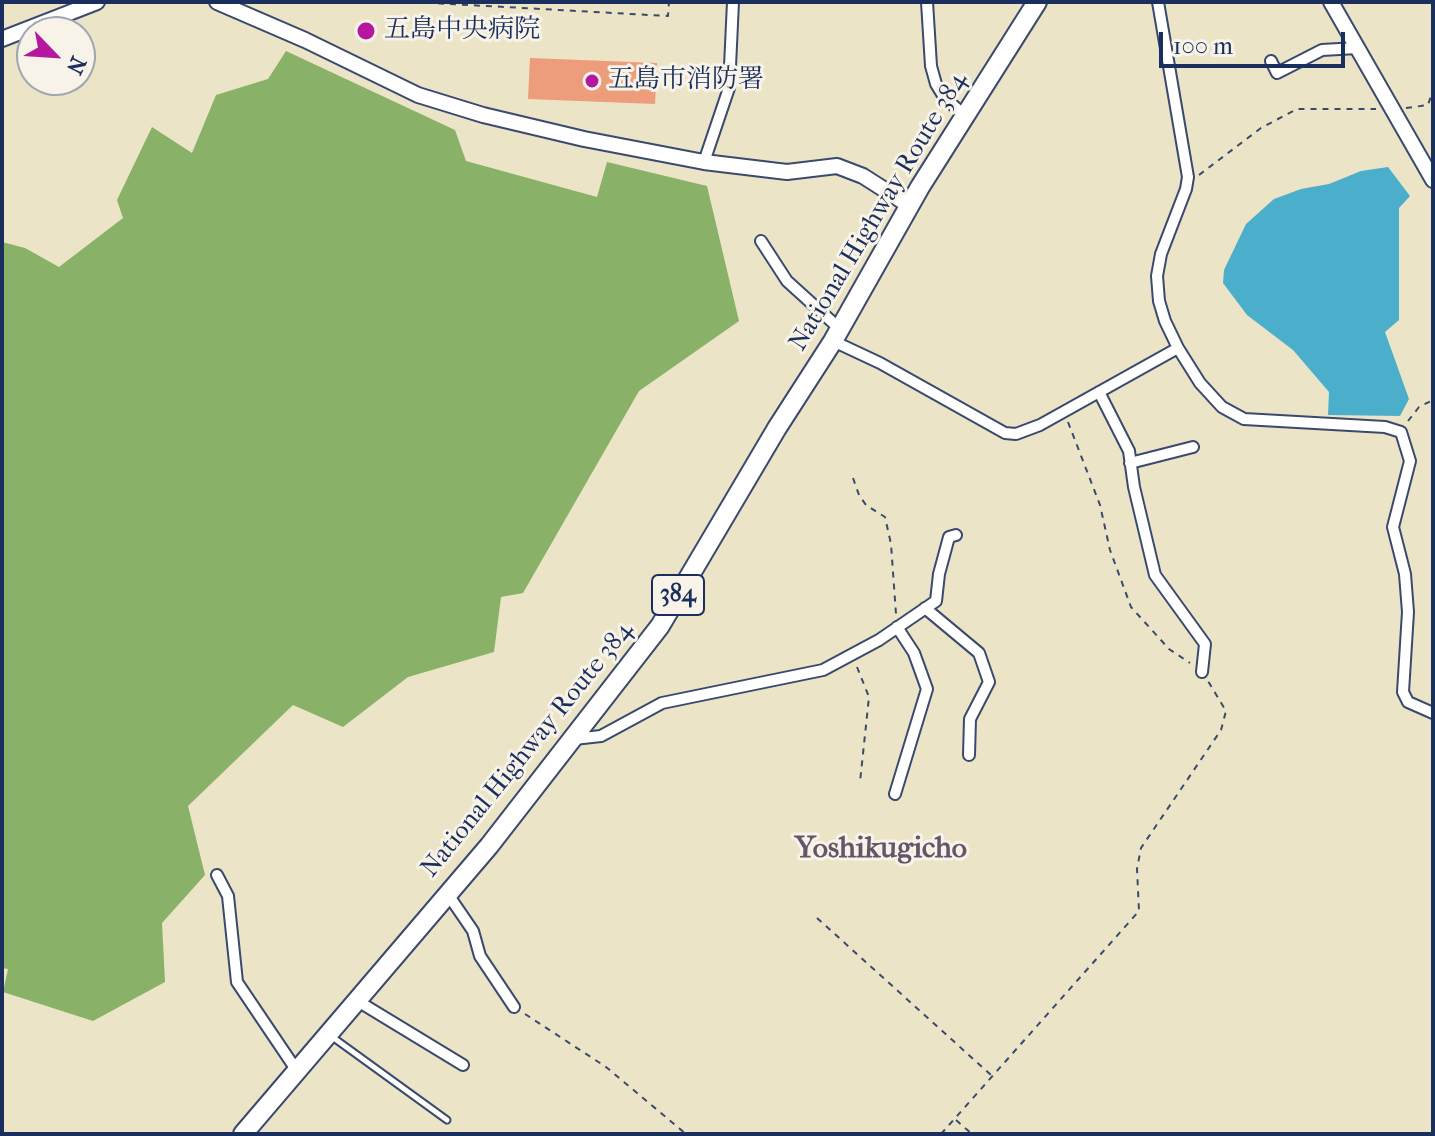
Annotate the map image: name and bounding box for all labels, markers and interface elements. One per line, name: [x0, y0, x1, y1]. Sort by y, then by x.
place label: 五島中央病院: [384, 15, 540, 47]
north arrow: [16, 16, 96, 96]
scale bar: [1163, 16, 1349, 66]
marker: 五島中央病院: [355, 20, 377, 42]
text: 100 m: [1173, 32, 1233, 60]
text: N: [61, 52, 91, 78]
place label: 五島市消防署: [608, 65, 764, 97]
street label: National Highway Route 384: [783, 67, 975, 357]
marker: 五島市消防署: [583, 72, 601, 90]
road number: 384: [652, 575, 704, 615]
street label: National Highway Route 384: [415, 616, 641, 884]
district label: Yoshikugicho: [795, 832, 967, 868]

